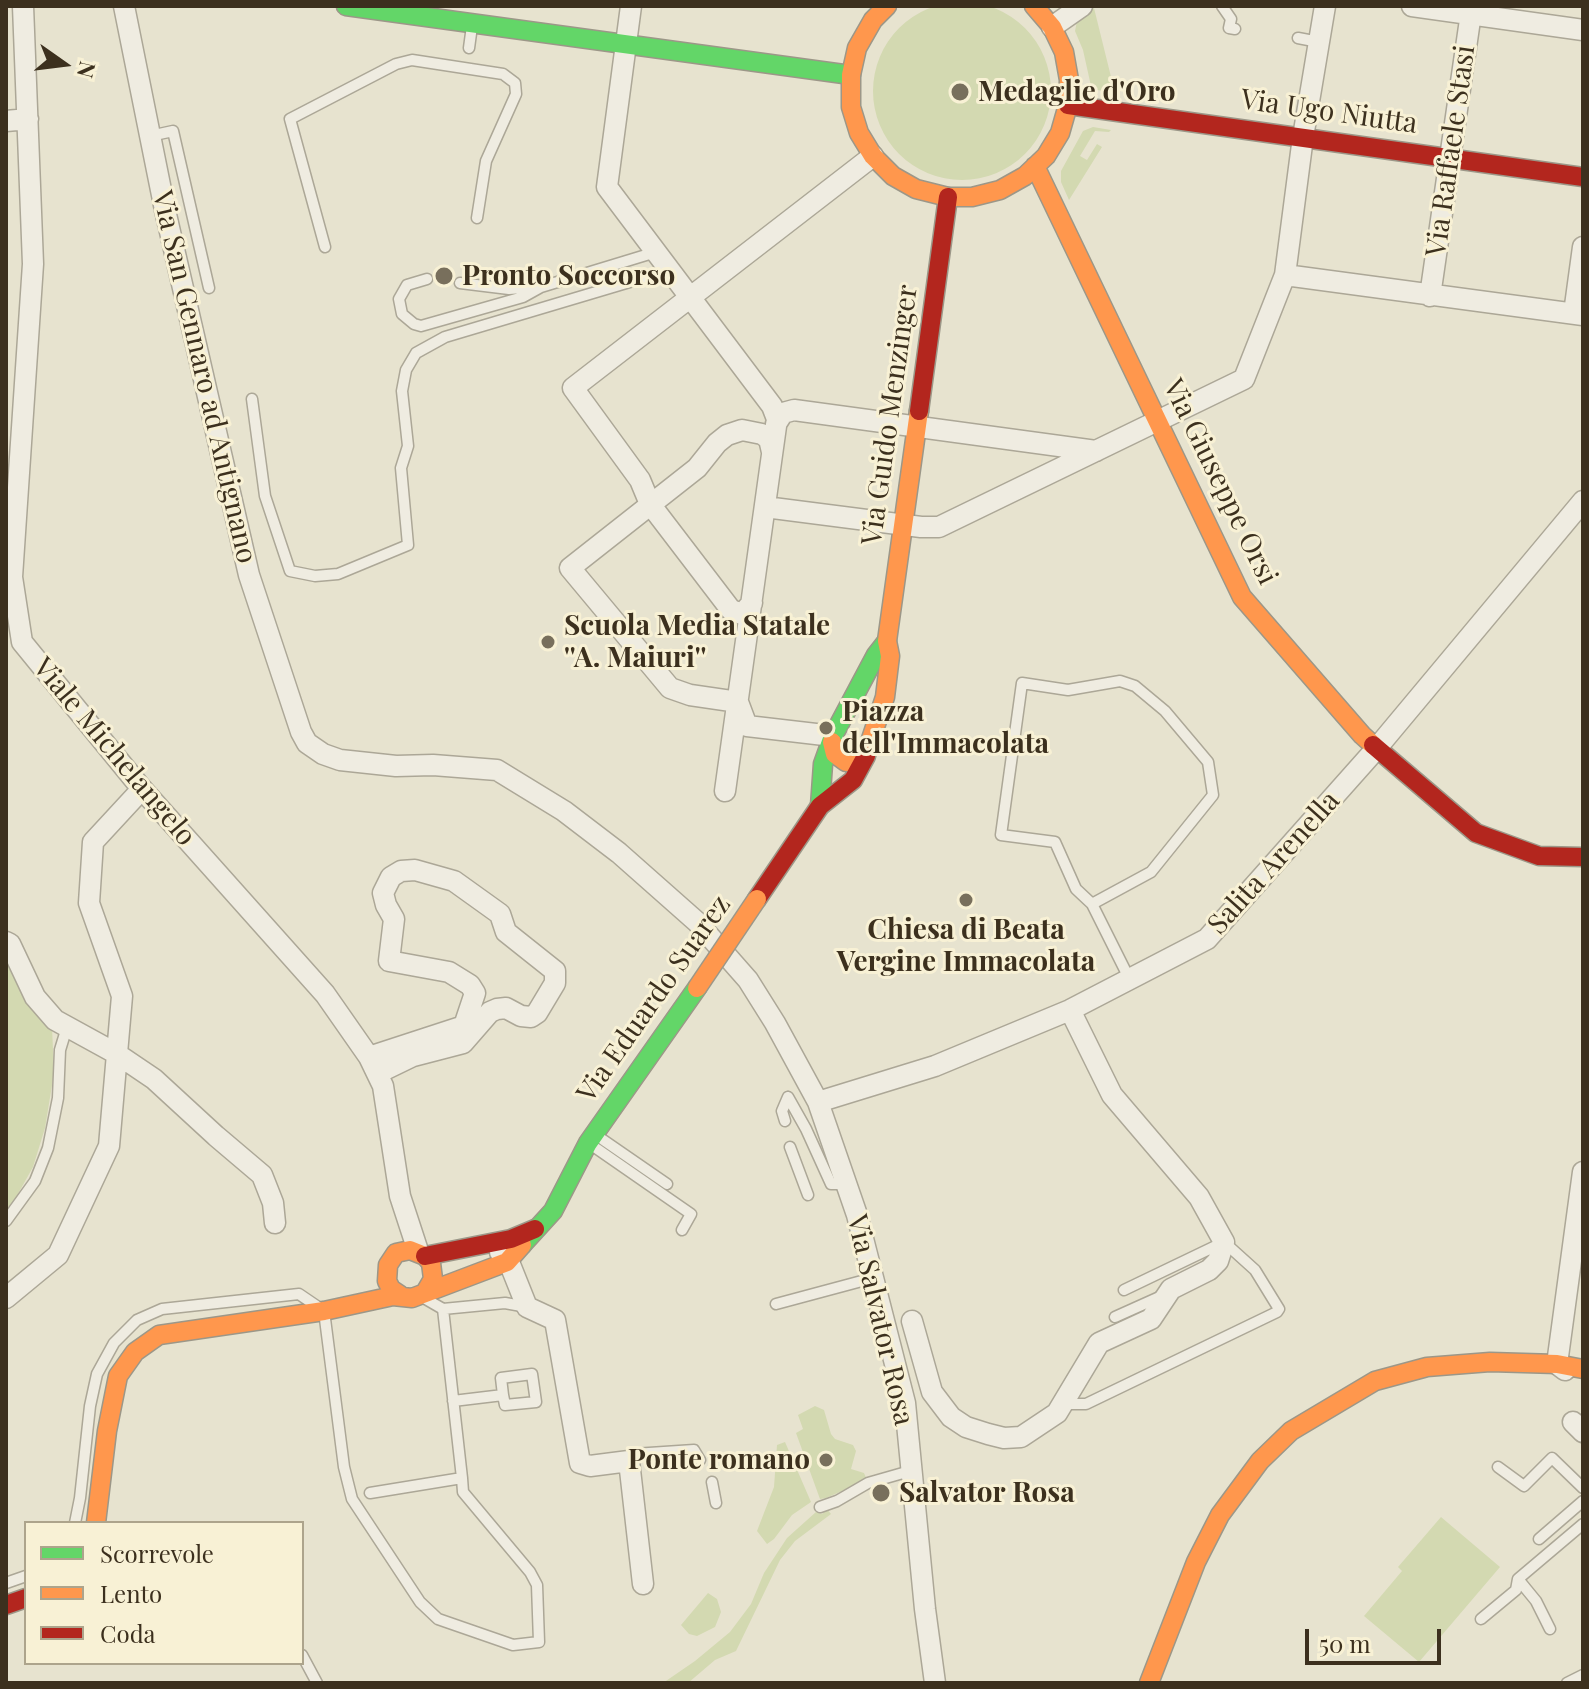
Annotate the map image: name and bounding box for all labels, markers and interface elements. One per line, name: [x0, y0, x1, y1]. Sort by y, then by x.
north arrow: [24, 24, 104, 104]
street label: Via Raffaele Stasi: [1420, 43, 1482, 259]
text: N: [71, 58, 104, 81]
place label: Medaglie d'Oro: [978, 75, 1176, 109]
marker: Medaglie d'Oro: [949, 81, 971, 103]
street label: Via Ugo Niutta: [1239, 83, 1419, 141]
street label: Via San Gennaro ad Antignano: [145, 187, 263, 567]
place label: Pronto Soccorso: [462, 259, 675, 293]
marker: Pronto Soccorso: [433, 265, 455, 287]
street label: Via Guido Menzinger: [855, 283, 925, 547]
street label: Via Giuseppe Orsi: [1156, 374, 1284, 590]
place label: Scuola Media Statale ''A. Maiuri'': [564, 609, 830, 675]
marker: Scuola Media Statale ''A. Maiuri'': [539, 633, 557, 651]
street label: Viale Michelangelo: [26, 651, 202, 853]
place label: Piazza dell'Immacolata: [842, 695, 1049, 761]
marker: Piazza dell'Immacolata: [817, 719, 835, 737]
street label: Salita Arenella: [1201, 785, 1347, 941]
street label: Via Eduardo Suarez: [570, 889, 738, 1109]
marker: Chiesa di Beata Vergine Immacolata: [957, 891, 975, 909]
place label: Chiesa di Beata Vergine Immacolata: [837, 913, 1095, 979]
street label: Via Salvator Rosa: [839, 1211, 921, 1429]
place label: Ponte romano: [628, 1443, 810, 1477]
marker: Ponte romano: [817, 1451, 835, 1469]
place label: Salvator Rosa: [899, 1476, 1075, 1510]
marker: Salvator Rosa: [870, 1482, 892, 1504]
legend: [24, 1521, 304, 1665]
text: Scorrevole: [100, 1537, 214, 1569]
text: Lento: [100, 1577, 162, 1609]
scale bar: [1309, 1613, 1445, 1663]
text: Coda: [100, 1617, 156, 1649]
text: 50 m: [1319, 1627, 1371, 1659]

